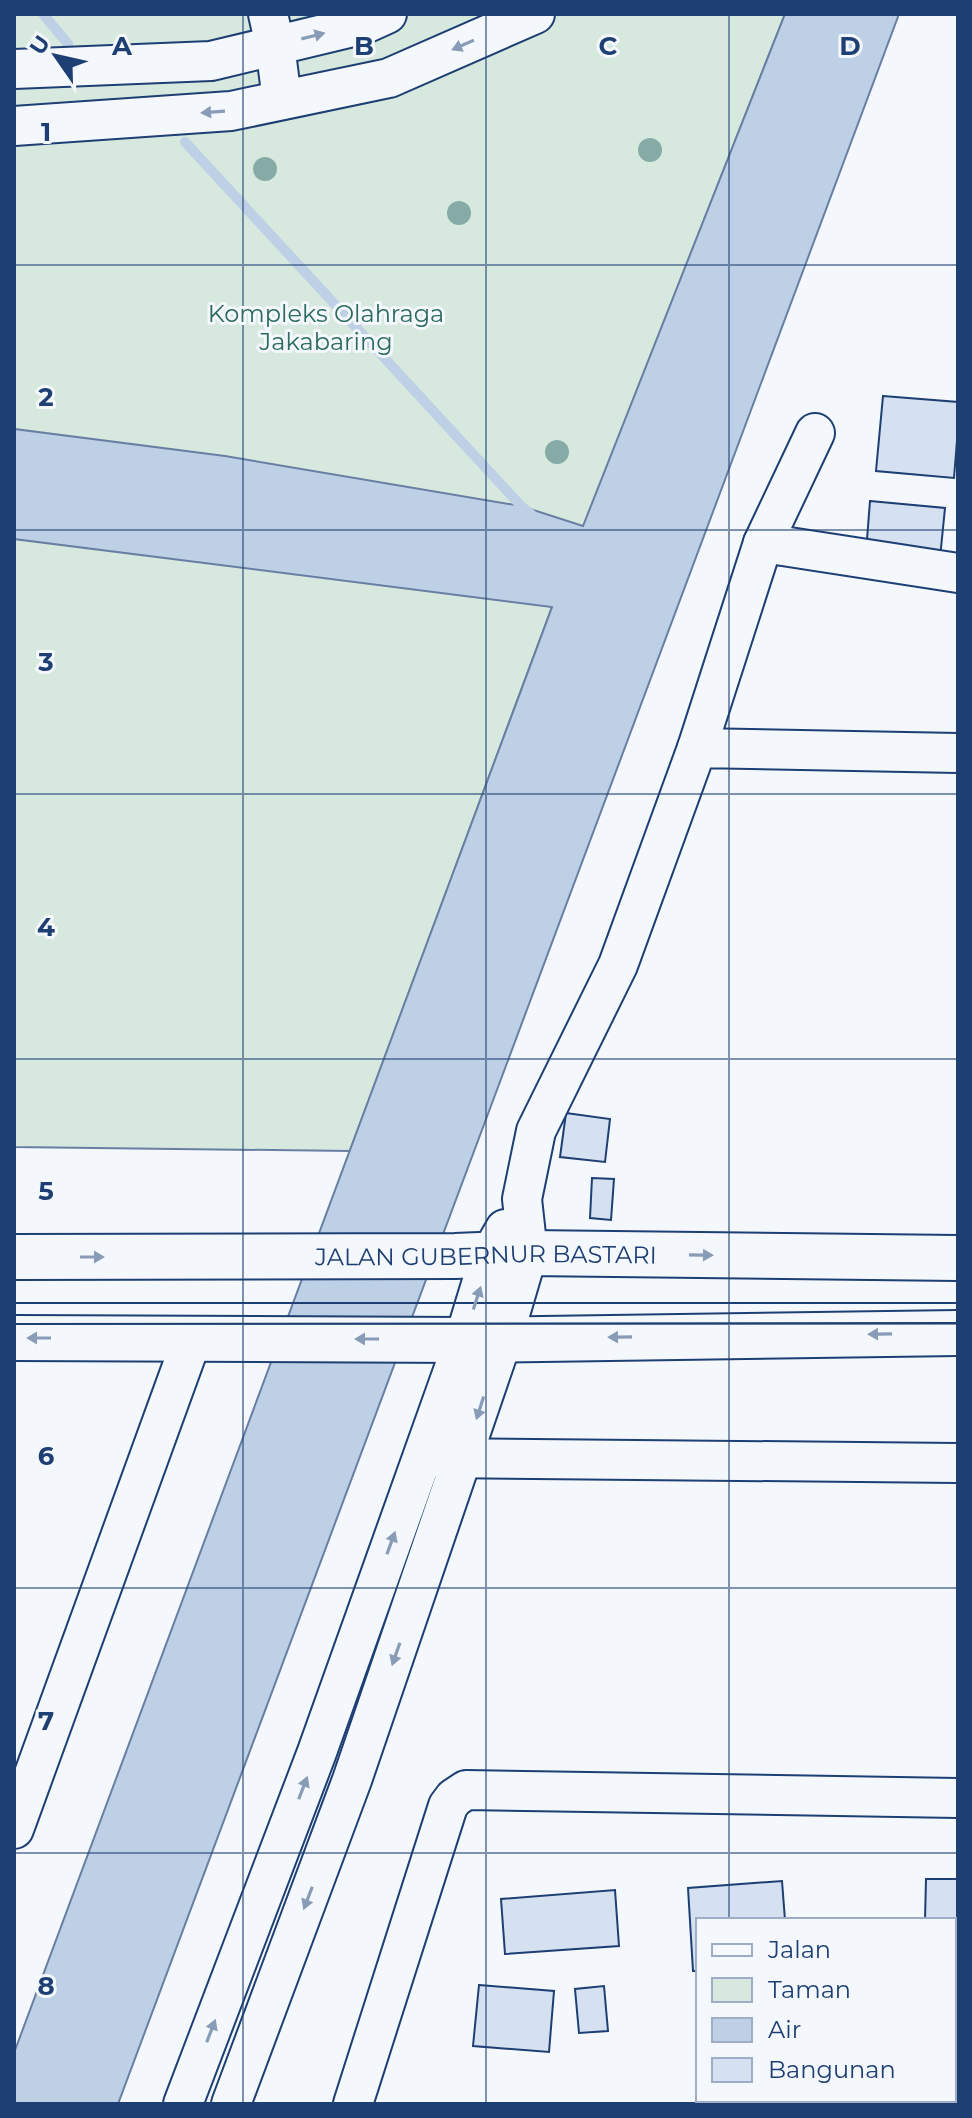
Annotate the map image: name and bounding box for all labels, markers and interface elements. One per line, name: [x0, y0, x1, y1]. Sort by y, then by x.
north arrow: [16, 16, 96, 96]
one-way arrow: [300, 29, 325, 42]
text: U: [24, 30, 56, 60]
text: A: [111, 30, 133, 62]
text: B: [354, 30, 374, 62]
text: C: [599, 30, 618, 62]
text: D: [839, 30, 861, 62]
one-way arrow: [451, 39, 475, 52]
one-way arrow: [200, 106, 225, 119]
text: 1: [41, 116, 51, 148]
park label: Kompleks Olahraga Jakabaring: [208, 299, 444, 356]
text: 2: [38, 381, 54, 413]
text: 3: [37, 646, 54, 678]
text: 4: [37, 911, 55, 943]
text: 5: [38, 1175, 54, 1207]
street label: JALAN GUBERNUR BASTARI: [314, 1238, 657, 1271]
one-way arrow: [689, 1249, 714, 1261]
one-way arrow: [80, 1251, 105, 1263]
one-way arrow: [471, 1286, 484, 1310]
one-way arrow: [867, 1328, 892, 1340]
one-way arrow: [607, 1331, 632, 1343]
one-way arrow: [26, 1332, 51, 1344]
one-way arrow: [354, 1333, 379, 1345]
one-way arrow: [474, 1396, 486, 1420]
text: 6: [38, 1440, 55, 1472]
one-way arrow: [385, 1531, 398, 1555]
one-way arrow: [389, 1642, 402, 1666]
text: 7: [38, 1705, 54, 1737]
one-way arrow: [297, 1776, 310, 1800]
one-way arrow: [301, 1886, 314, 1910]
legend: [696, 1918, 956, 2102]
text: Jalan: [767, 1935, 831, 1964]
text: 8: [37, 1970, 55, 2002]
text: Taman: [768, 1975, 851, 2004]
text: Air: [768, 2015, 801, 2044]
one-way arrow: [205, 2019, 218, 2043]
text: Bangunan: [768, 2055, 896, 2084]

